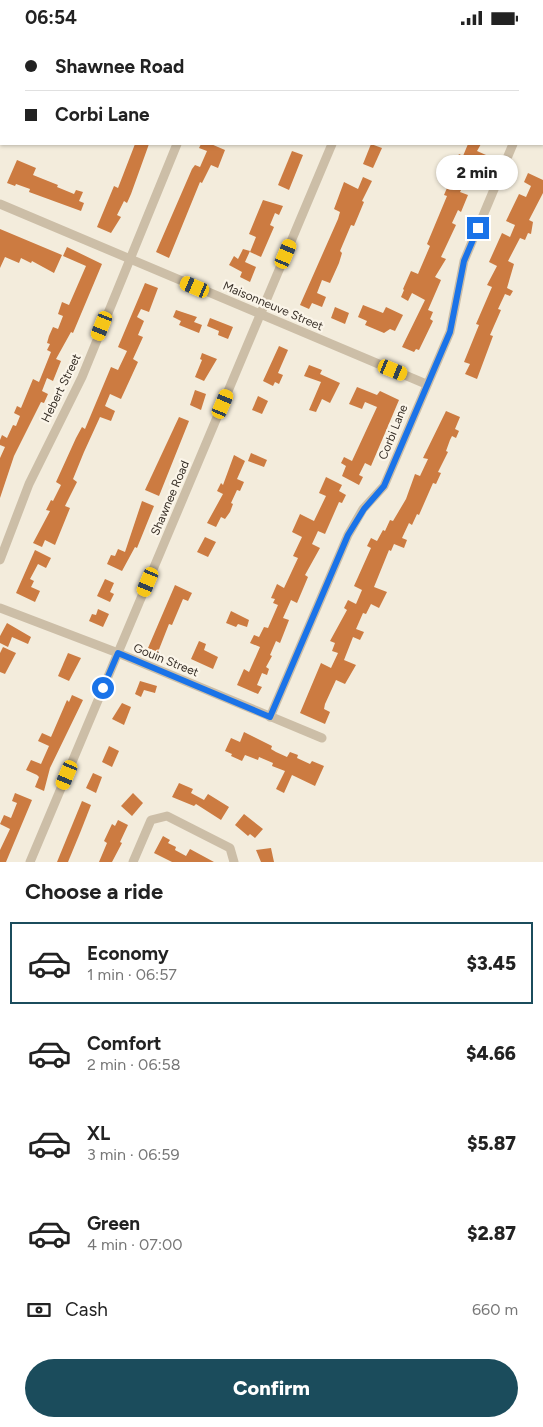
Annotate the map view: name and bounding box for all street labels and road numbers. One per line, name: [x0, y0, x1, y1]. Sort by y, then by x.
street label: Maisonneuve Street: [221, 279, 326, 334]
street label: Hebert Street: [38, 351, 84, 424]
street label: Corbi Lane: [376, 402, 411, 462]
street label: Shawnee Road: [148, 458, 192, 538]
street label: Gouin Street: [131, 641, 201, 680]

